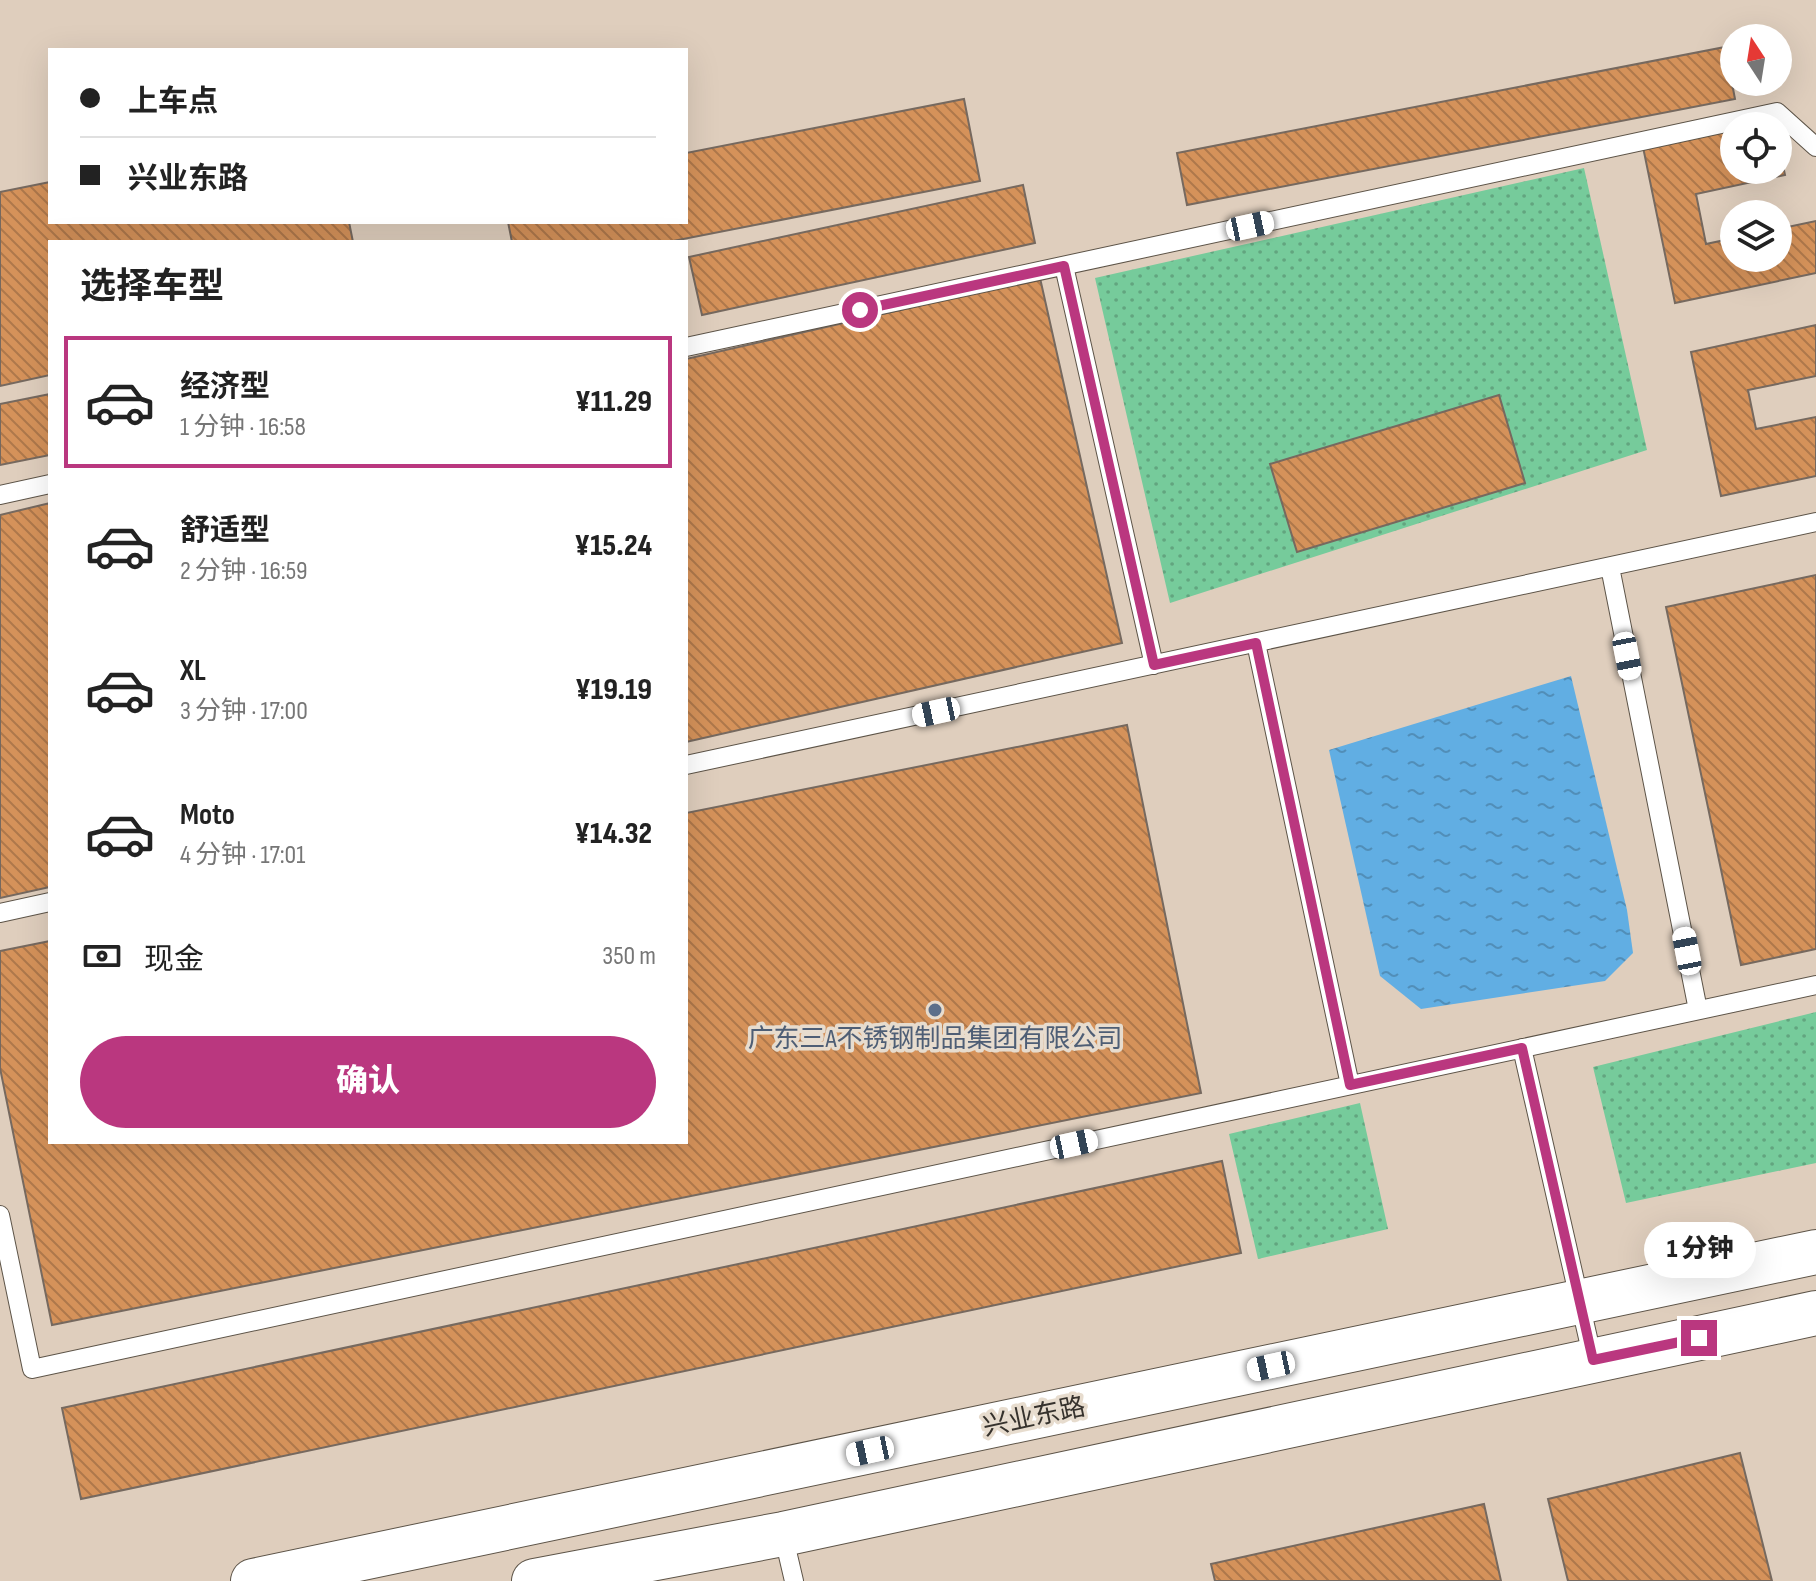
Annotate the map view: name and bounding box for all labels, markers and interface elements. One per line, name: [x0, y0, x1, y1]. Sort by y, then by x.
north arrow: [1720, 24, 1792, 96]
map controls: [1720, 24, 1792, 272]
text: 上车点: [128, 84, 218, 120]
button: locate: [1720, 112, 1792, 184]
text: 兴业东路: [128, 161, 248, 197]
button: layers: [1720, 200, 1792, 272]
car: [1224, 209, 1276, 243]
text: 选择车型: [80, 266, 224, 309]
route start: [842, 292, 878, 328]
icon: car: [84, 366, 156, 438]
text: 经济型: [180, 369, 270, 405]
text: ¥11.29: [575, 384, 652, 420]
text: 1 分钟 · 16:58: [180, 412, 306, 443]
icon: car: [84, 510, 156, 582]
text: 舒适型: [180, 513, 270, 549]
text: ¥15.24: [575, 528, 652, 564]
text: 2 分钟 · 16:59: [180, 556, 308, 587]
car: [1611, 630, 1643, 682]
text: XL: [180, 653, 206, 689]
icon: car: [84, 654, 156, 726]
text: ¥19.19: [575, 672, 652, 708]
car: [910, 695, 962, 729]
text: 3 分钟 · 17:00: [180, 696, 308, 727]
text: Moto: [180, 797, 235, 833]
icon: car: [84, 798, 156, 870]
text: ¥14.32: [574, 816, 652, 852]
text: 4 分钟 · 17:01: [180, 840, 305, 871]
car: [1671, 925, 1703, 977]
icon: cash: [80, 934, 124, 978]
text: 350 m: [602, 941, 656, 972]
text: 现金: [144, 942, 204, 978]
marker: 广东三A不锈钢制品集团有限公司: [926, 1001, 944, 1019]
place label: 广东三A不锈钢制品集团有限公司: [747, 1024, 1123, 1055]
button: 确认: [80, 1036, 656, 1128]
car: [1048, 1127, 1100, 1161]
callout: 1 分钟: [1643, 1222, 1755, 1278]
text: 1 分钟: [1667, 1234, 1733, 1265]
route end: [1681, 1320, 1717, 1356]
car: [1245, 1349, 1297, 1383]
street label: 兴业东路: [980, 1391, 1088, 1443]
car: [844, 1434, 896, 1468]

